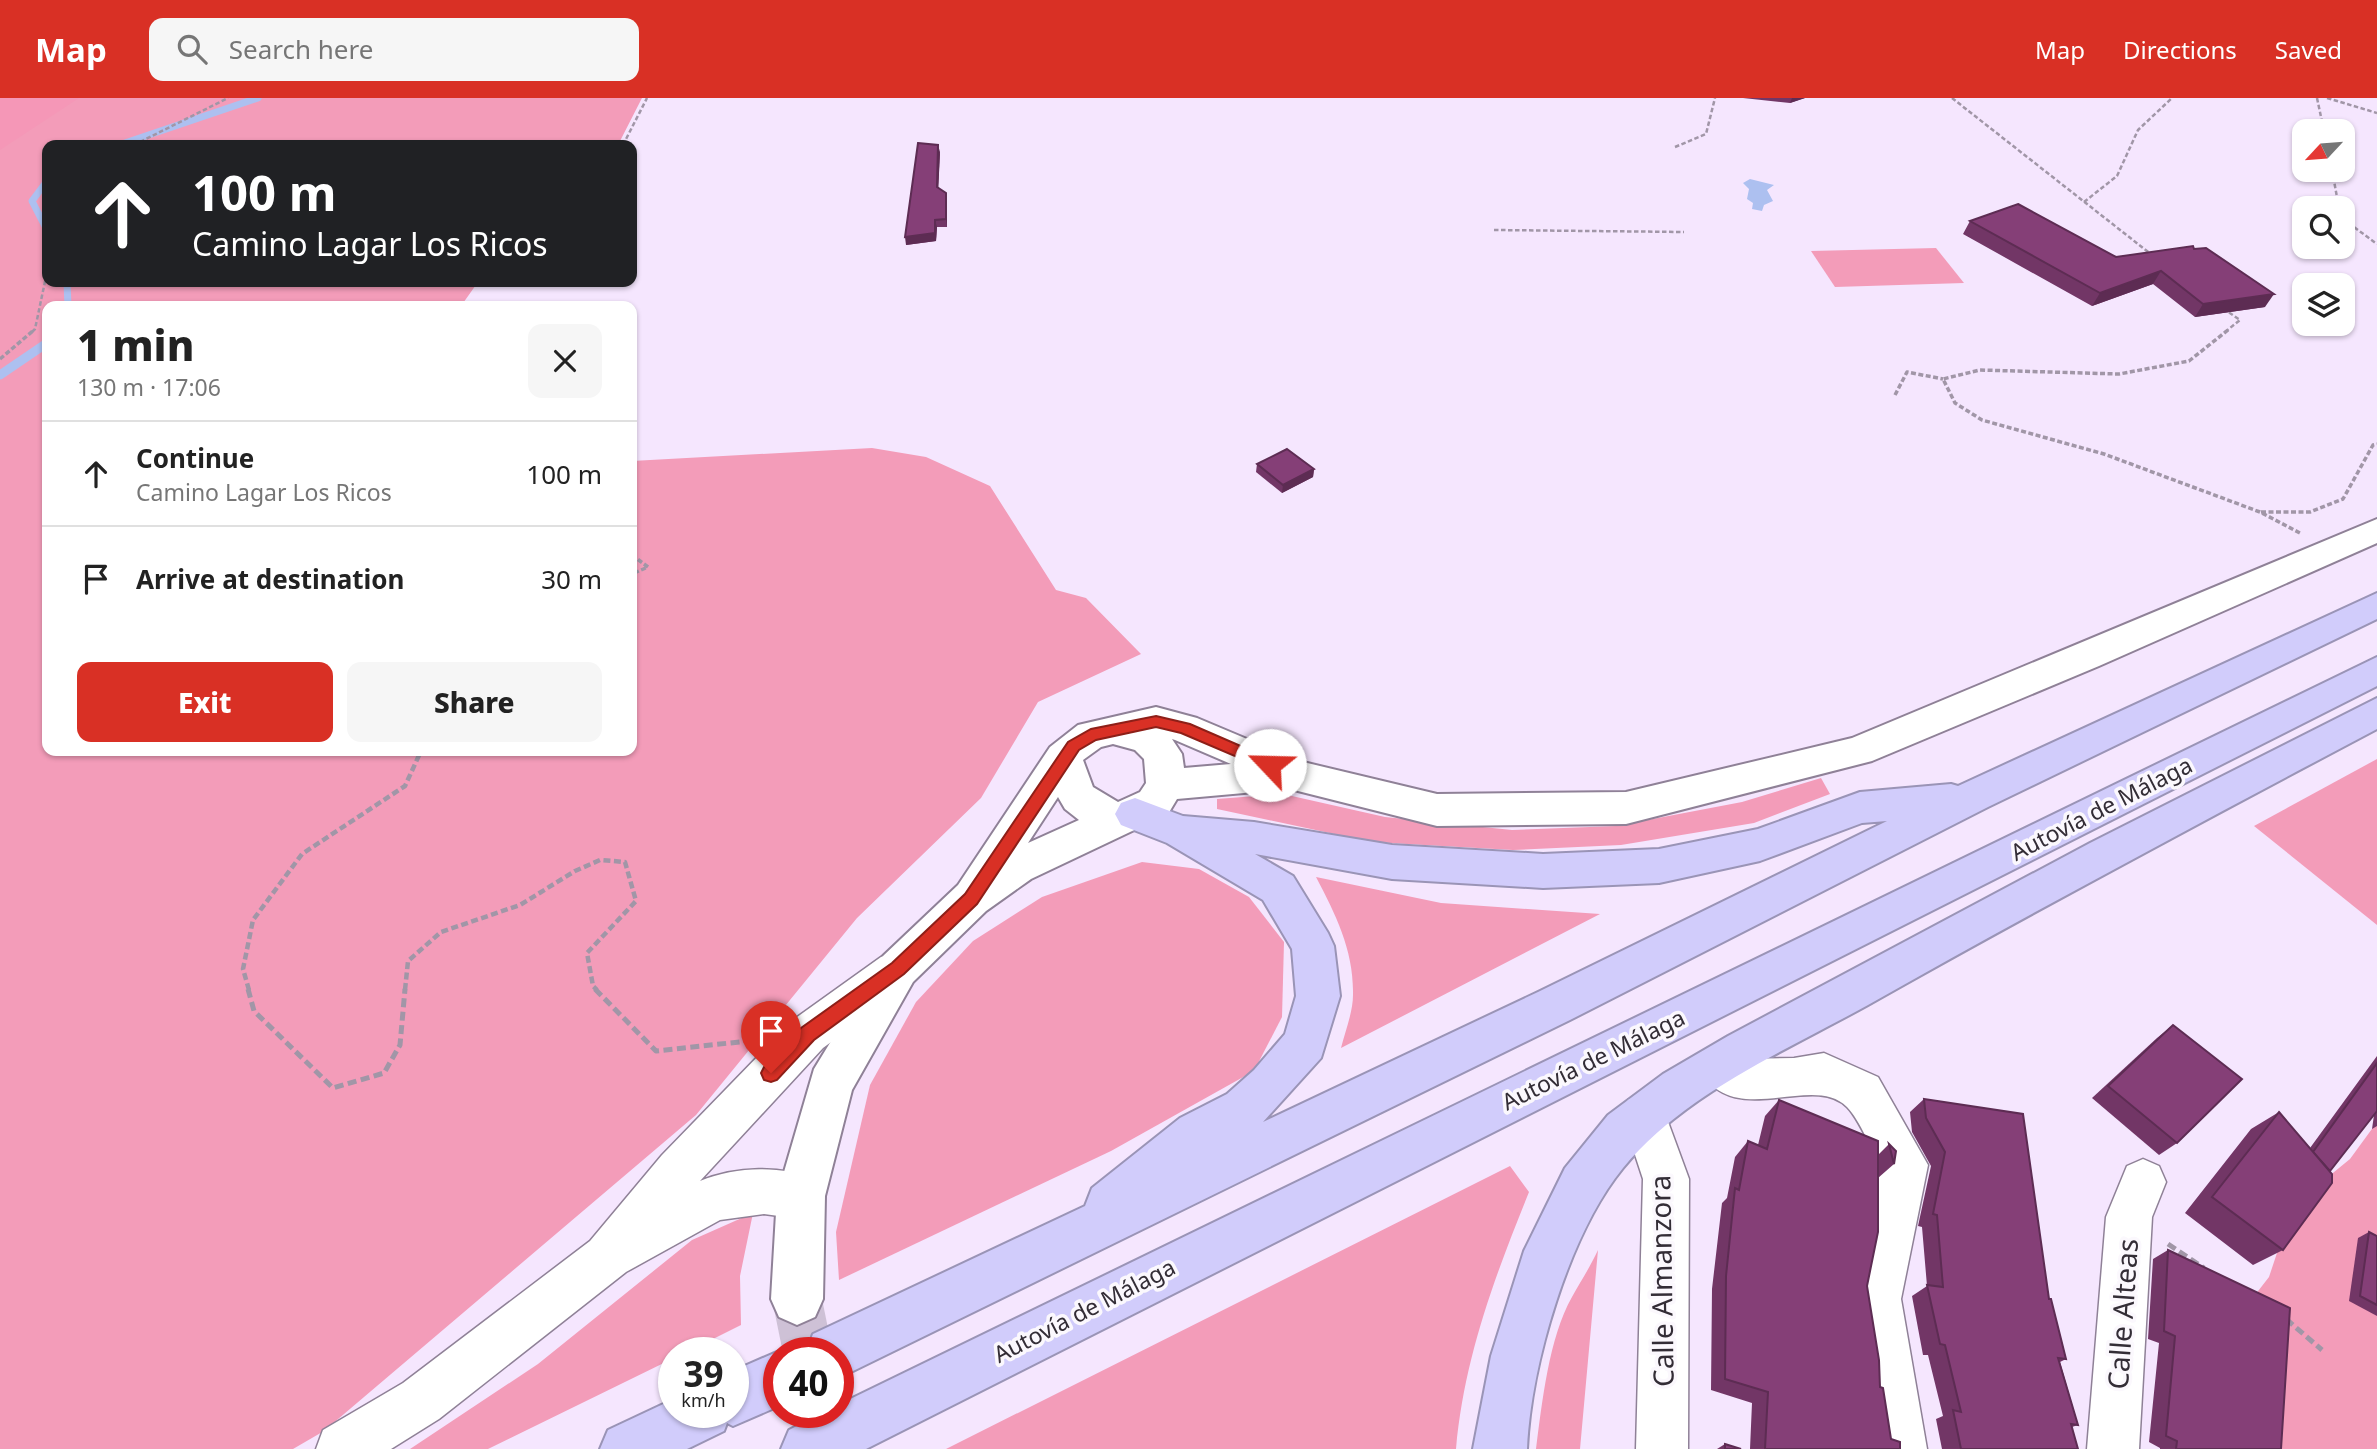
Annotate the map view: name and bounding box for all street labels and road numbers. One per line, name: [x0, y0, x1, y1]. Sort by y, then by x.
street label: Autovía de Málaga: [2005, 748, 2197, 868]
street label: Autovía de Málaga: [1496, 1001, 1690, 1117]
street label: Calle Almanzora: [1640, 1175, 1682, 1387]
street label: Calle Alteas: [2098, 1237, 2146, 1391]
street label: Autovía de Málaga: [988, 1250, 1180, 1370]

